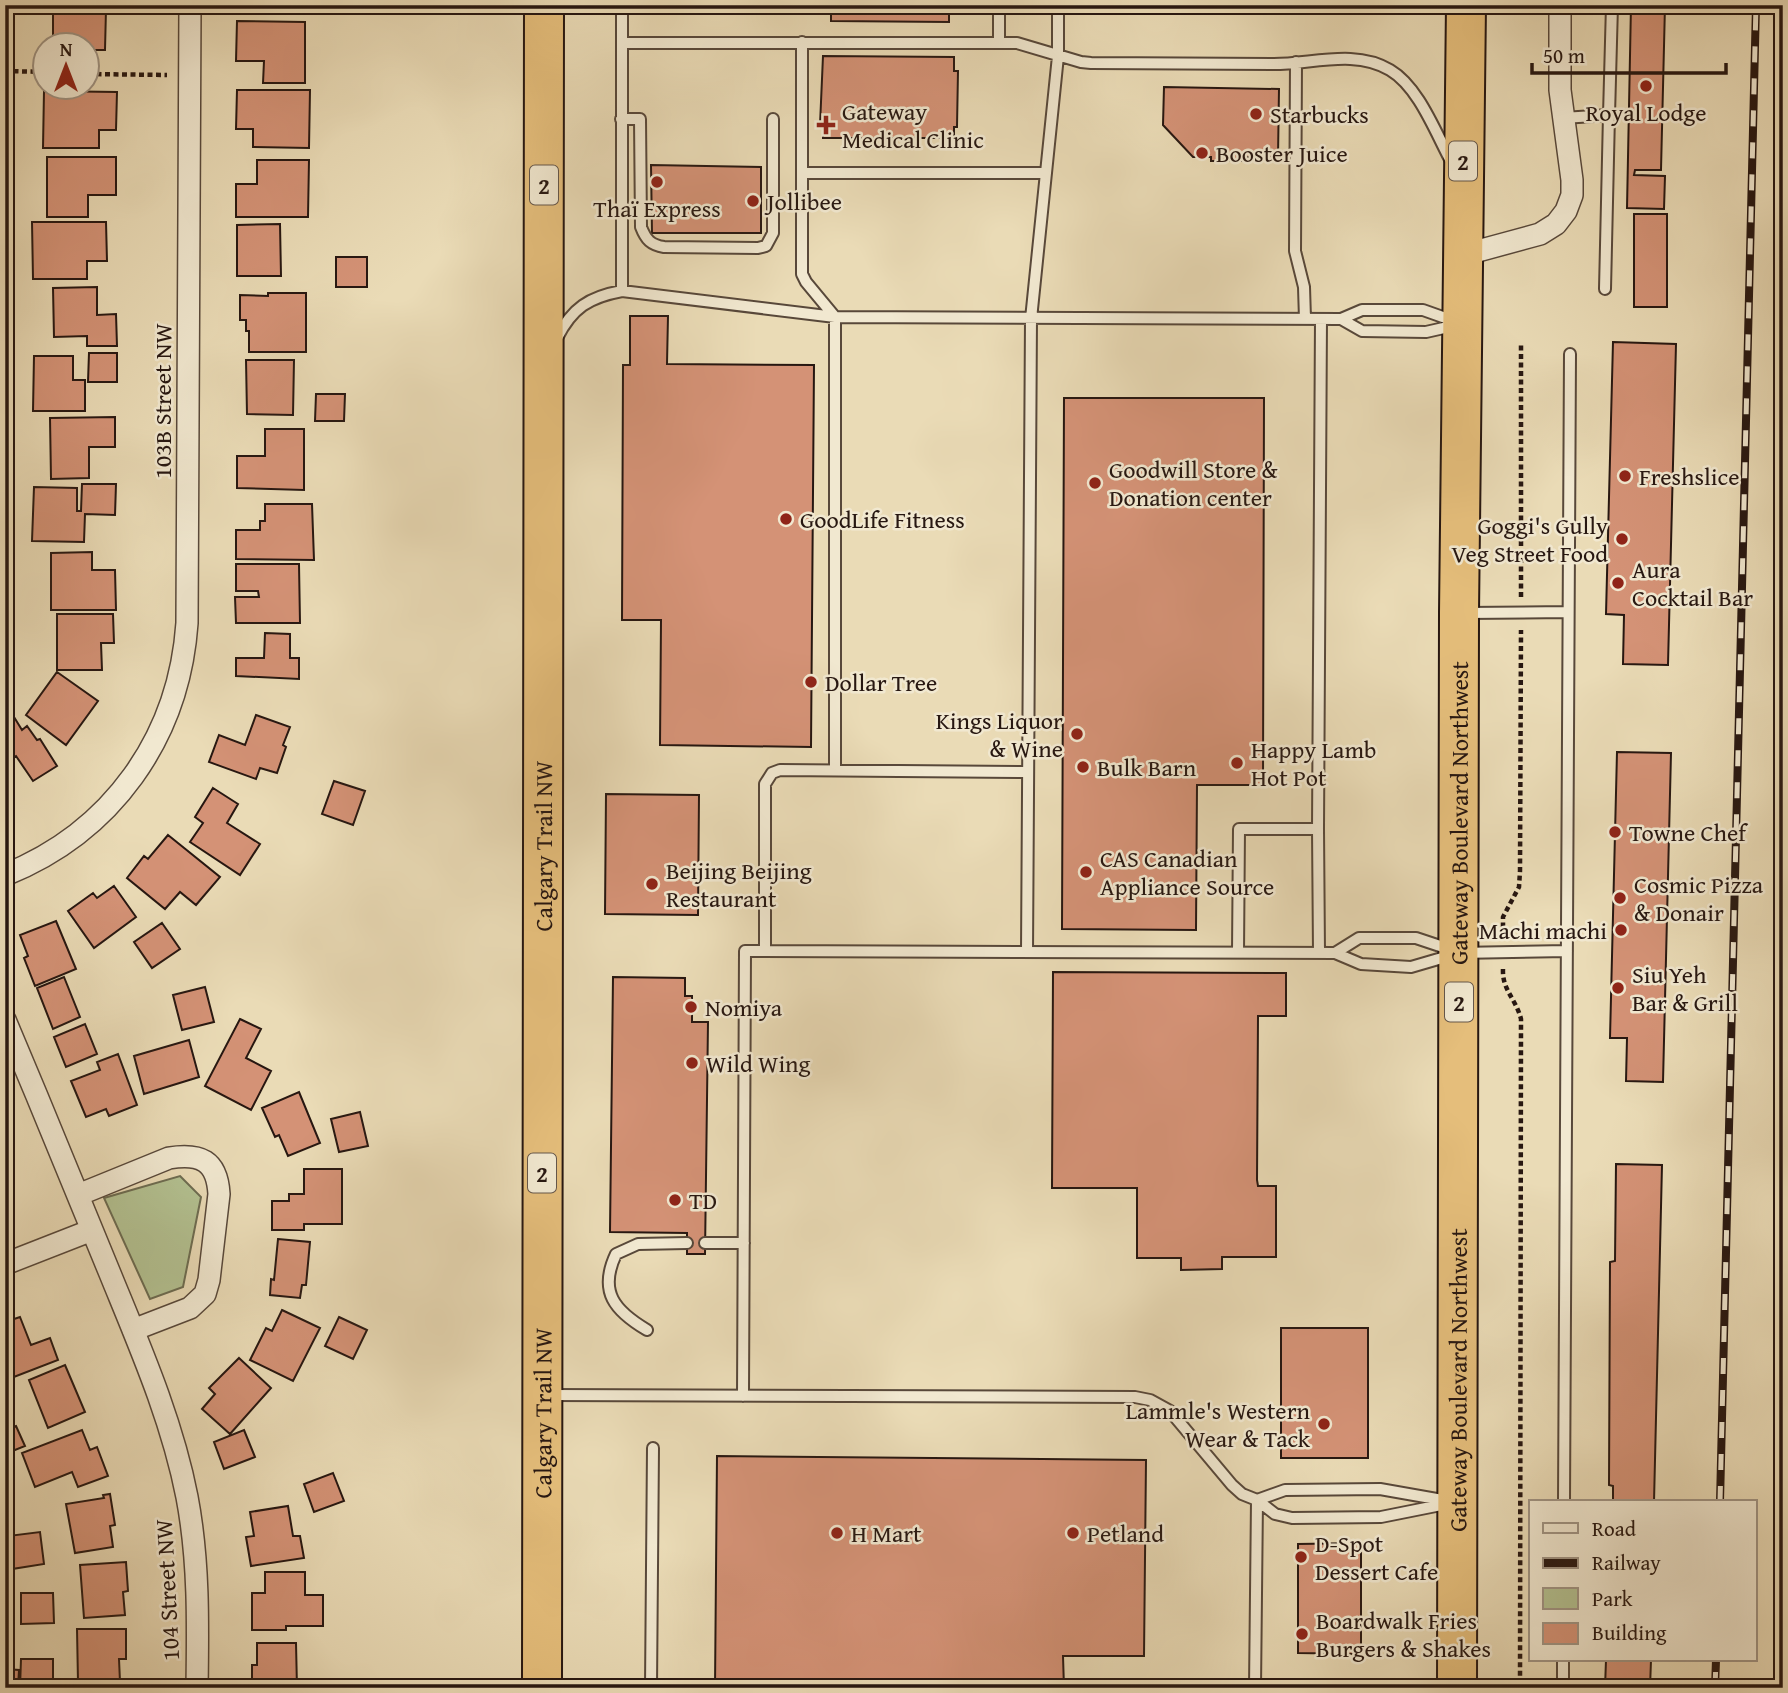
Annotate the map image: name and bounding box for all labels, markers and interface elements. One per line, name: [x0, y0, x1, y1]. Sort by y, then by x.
north arrow: [32, 32, 102, 102]
scale bar: [1532, 32, 1727, 76]
text: N: [60, 35, 73, 63]
text: 50 m: [1543, 40, 1585, 71]
marker: Royal Lodge: [1638, 78, 1654, 94]
place label: Gateway Medical Clinic: [842, 94, 984, 157]
place label: Royal Lodge: [1586, 95, 1706, 130]
place label: Starbucks: [1270, 97, 1369, 132]
marker: Starbucks: [1248, 106, 1264, 122]
marker: Gateway Medical Clinic: [816, 115, 836, 135]
place label: Booster Juice: [1216, 136, 1348, 171]
road number: 2: [1449, 142, 1477, 180]
marker: Booster Juice: [1194, 145, 1210, 161]
road number: 2: [530, 166, 558, 204]
marker: Thaï Express: [649, 174, 665, 190]
place label: Jollibee: [764, 184, 842, 219]
place label: Thaï Express: [593, 191, 721, 226]
marker: Jollibee: [745, 193, 761, 209]
street label: 103B Street NW: [145, 323, 180, 479]
place label: Goodwill Store & Donation center: [1109, 452, 1278, 515]
place label: Freshslice: [1639, 459, 1739, 494]
marker: Freshslice: [1617, 468, 1633, 484]
marker: Goodwill Store & Donation center: [1087, 475, 1103, 491]
place label: GoodLife Fitness: [800, 502, 965, 537]
place label: Goggi's Gully Veg Street Food: [1451, 508, 1608, 571]
marker: GoodLife Fitness: [778, 511, 794, 527]
marker: Goggi's Gully Veg Street Food: [1614, 531, 1630, 547]
place label: Aura Cocktail Bar: [1632, 552, 1753, 615]
marker: Aura Cocktail Bar: [1610, 575, 1626, 591]
street label: Gateway Boulevard Northwest: [1441, 661, 1476, 965]
place label: Dollar Tree: [825, 665, 937, 700]
marker: Dollar Tree: [803, 674, 819, 690]
place label: Kings Liquor & Wine: [936, 703, 1063, 766]
marker: Kings Liquor & Wine: [1069, 726, 1085, 742]
place label: Happy Lamb Hot Pot: [1251, 732, 1376, 795]
place label: Bulk Barn: [1097, 750, 1197, 785]
marker: Happy Lamb Hot Pot: [1229, 755, 1245, 771]
marker: Bulk Barn: [1075, 759, 1091, 775]
street label: Calgary Trail NW: [525, 760, 561, 931]
place label: Towne Chef: [1629, 815, 1748, 850]
marker: Towne Chef: [1607, 824, 1623, 840]
place label: CAS Canadian Appliance Source: [1100, 841, 1274, 904]
place label: Beijing Beijing Restaurant: [666, 853, 812, 916]
marker: CAS Canadian Appliance Source: [1078, 864, 1094, 880]
place label: Cosmic Pizza & Donair: [1634, 867, 1764, 930]
marker: Beijing Beijing Restaurant: [644, 876, 660, 892]
marker: Cosmic Pizza & Donair: [1612, 890, 1628, 906]
place label: Machi machi: [1479, 913, 1607, 948]
marker: Machi machi: [1613, 922, 1629, 938]
place label: Siu Yeh Bar & Grill: [1632, 957, 1738, 1020]
marker: Siu Yeh Bar & Grill: [1610, 980, 1626, 996]
road number: 2: [1445, 982, 1473, 1021]
place label: Nomiya: [705, 990, 783, 1025]
marker: Nomiya: [683, 999, 699, 1015]
place label: Wild Wing: [706, 1046, 811, 1081]
marker: Wild Wing: [684, 1055, 700, 1071]
road number: 2: [528, 1154, 556, 1192]
place label: TD: [689, 1183, 717, 1218]
marker: TD: [667, 1192, 683, 1208]
street label: Gateway Boulevard Northwest: [1440, 1228, 1475, 1532]
street label: Calgary Trail NW: [525, 1327, 560, 1498]
place label: Lammle's Western Wear & Tack: [1125, 1393, 1311, 1456]
marker: Lammle's Western Wear & Tack: [1316, 1416, 1332, 1432]
legend: [1529, 1500, 1756, 1662]
text: Road: [1592, 1513, 1637, 1544]
place label: H Mart: [851, 1516, 922, 1551]
place label: Petland: [1087, 1516, 1164, 1551]
street label: 104 Street NW: [146, 1518, 188, 1662]
marker: H Mart: [829, 1525, 845, 1541]
marker: Petland: [1065, 1525, 1081, 1541]
place label: D-Spot Dessert Cafe: [1315, 1526, 1438, 1589]
text: Railway: [1592, 1547, 1661, 1578]
marker: D-Spot Dessert Cafe: [1293, 1549, 1309, 1565]
text: Park: [1592, 1583, 1633, 1614]
place label: Boardwalk Fries Burgers & Shakes: [1316, 1603, 1491, 1666]
text: Building: [1592, 1617, 1667, 1648]
marker: Boardwalk Fries Burgers & Shakes: [1294, 1626, 1310, 1642]

